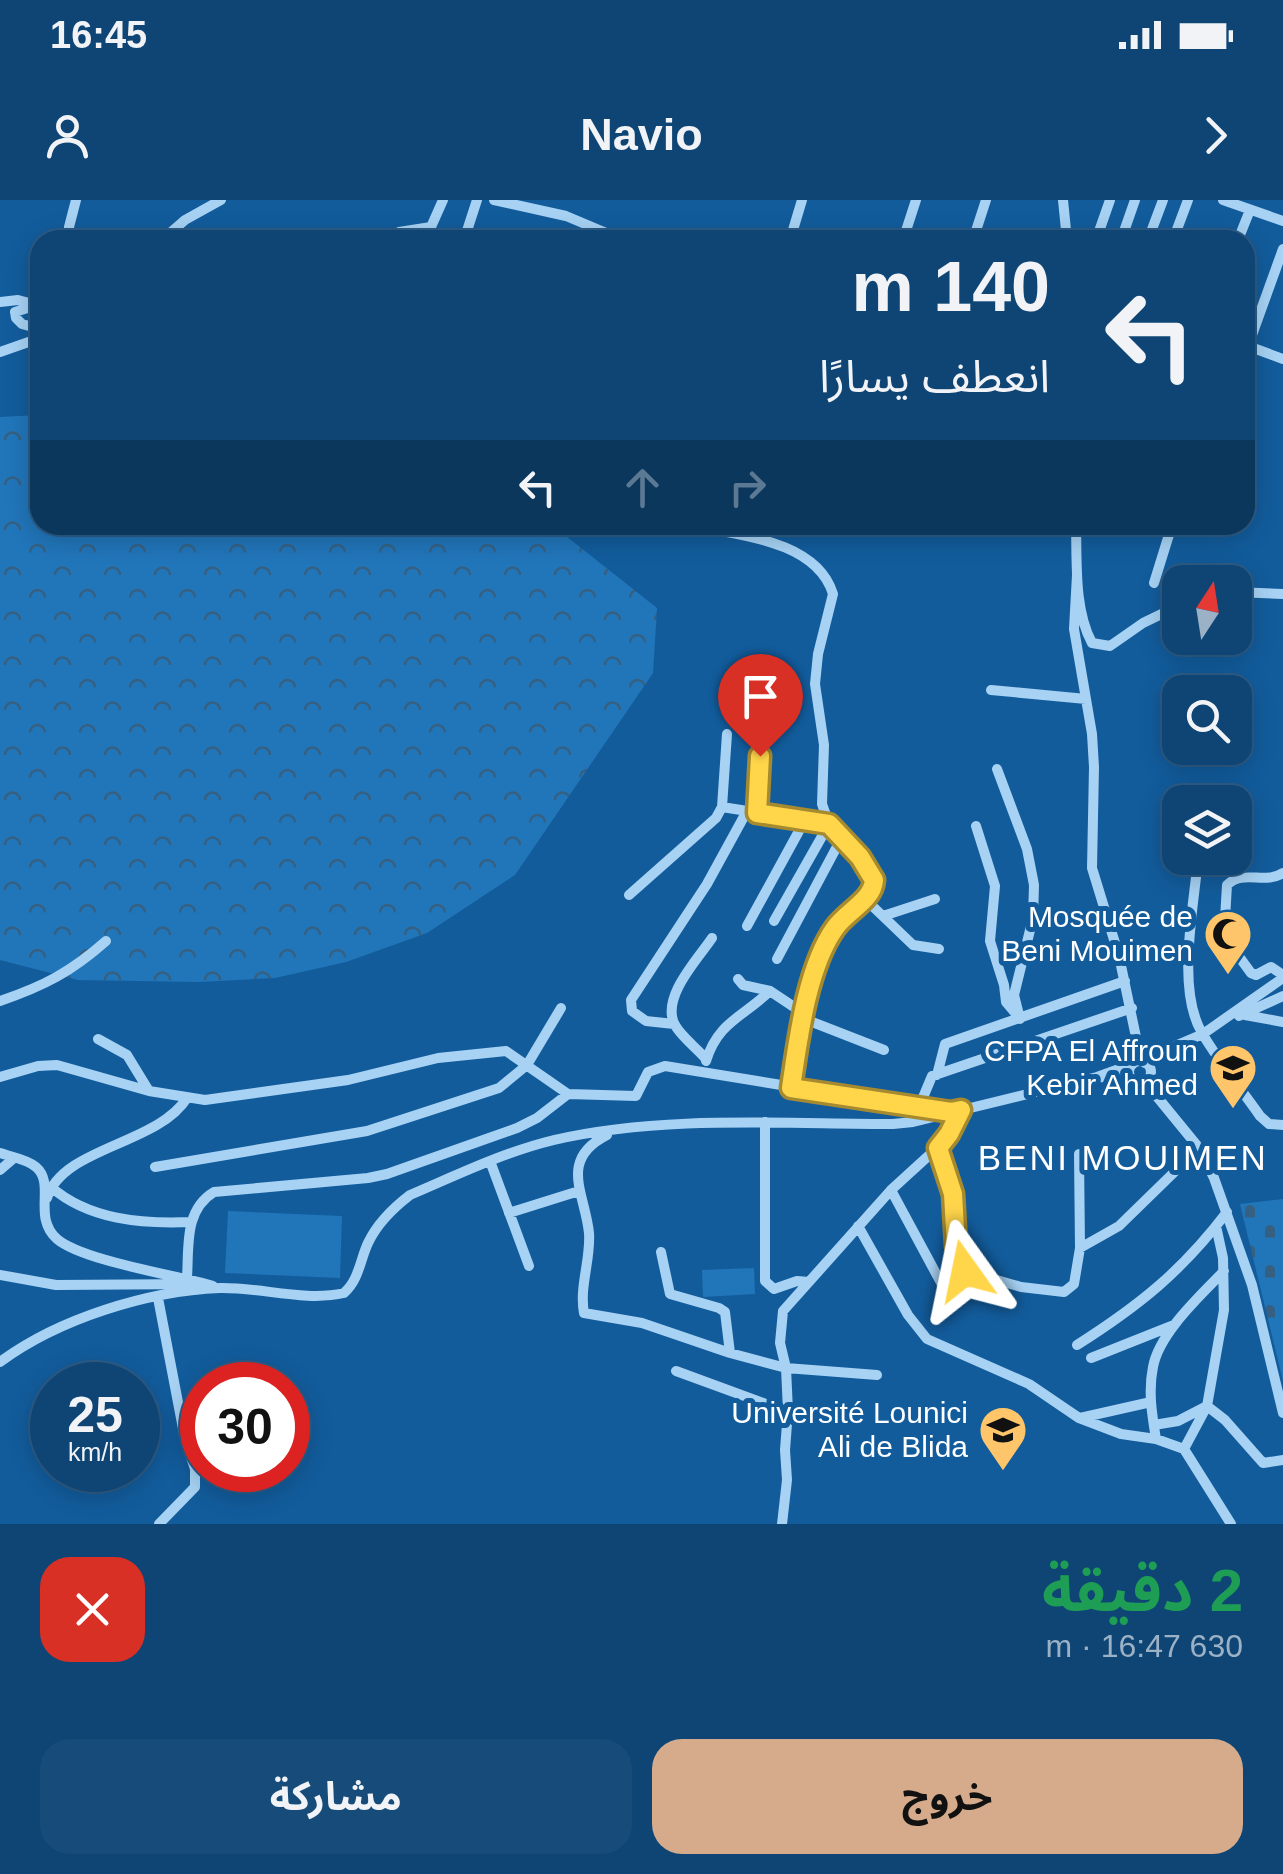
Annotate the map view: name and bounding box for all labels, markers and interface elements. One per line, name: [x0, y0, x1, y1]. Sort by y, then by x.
text: 16:45: [50, 14, 147, 56]
icon: person: [40, 108, 95, 163]
icon: forward: [1188, 108, 1243, 163]
text: Navio: [580, 109, 703, 160]
text: 140 m: [852, 248, 1050, 326]
icon: left: [1085, 270, 1215, 400]
text: انعطف يسارًا: [819, 351, 1050, 402]
icon: left: [510, 460, 565, 515]
icon: ahead: [615, 460, 670, 515]
icon: right: [720, 460, 775, 515]
north arrow: [1162, 565, 1252, 655]
map controls: [1162, 565, 1252, 875]
pin: [718, 654, 803, 757]
icon: arrive: [733, 669, 788, 724]
button: search: [1162, 675, 1252, 765]
button: layers: [1162, 785, 1252, 875]
place label: Mosquée de Beni Mouimen: [1001, 900, 1193, 967]
mosque icon: Mosquée de Beni Mouimen: [1202, 908, 1254, 976]
place label: CFPA El Affroun Kebir Ahmed: [984, 1034, 1198, 1101]
school or university icon: CFPA El Affroun Kebir Ahmed: [1207, 1042, 1259, 1110]
district label: BENI MOUIMEN: [978, 1138, 1268, 1177]
position arrow: [913, 1219, 1017, 1323]
speed limit sign: 30: [180, 1362, 310, 1492]
text: 25: [67, 1387, 123, 1443]
place label: Université Lounici Ali de Blida: [731, 1396, 968, 1463]
school or university icon: Université Lounici Ali de Blida: [977, 1404, 1029, 1472]
text: km/h: [68, 1438, 122, 1466]
button: close: [40, 1557, 145, 1662]
text: 2 دقيقة: [1042, 1557, 1243, 1624]
text: 630 m · 16:47: [1046, 1628, 1243, 1664]
button: مشاركة: [40, 1739, 632, 1854]
button: خروج: [652, 1739, 1243, 1854]

